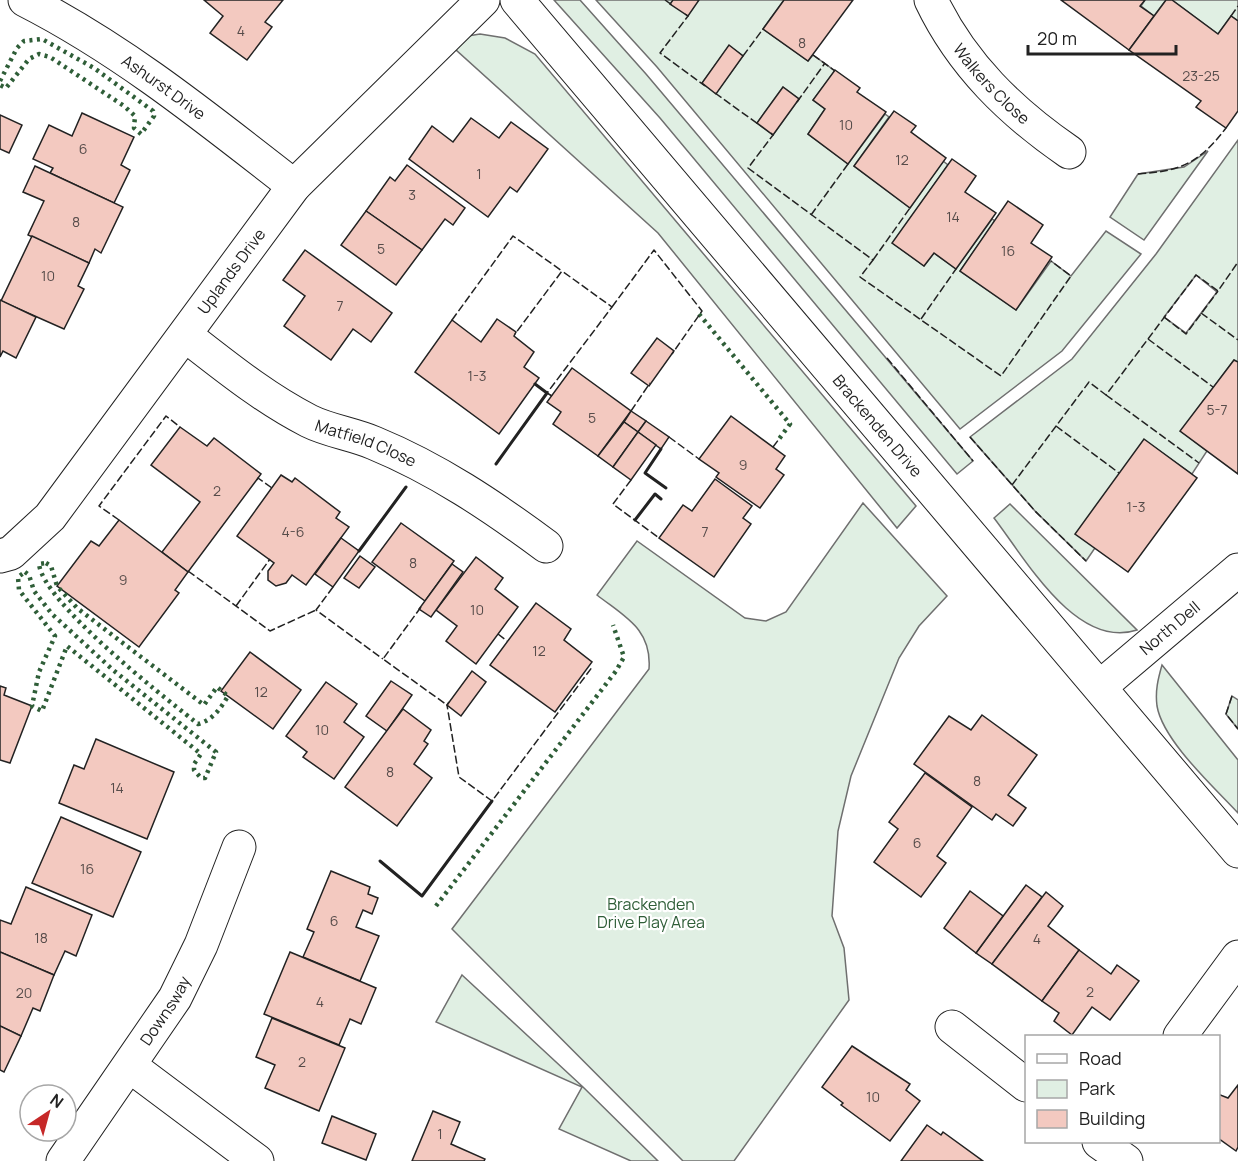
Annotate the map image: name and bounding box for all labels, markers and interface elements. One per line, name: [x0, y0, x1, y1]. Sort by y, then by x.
scale bar: [1028, 18, 1176, 56]
house number: 4: [237, 21, 245, 40]
text: 20 m: [1037, 26, 1077, 50]
house number: 8: [798, 33, 806, 52]
street label: Walkers Close: [948, 39, 1035, 129]
street label: Ashurst Drive: [117, 49, 210, 125]
house number: 23-25: [1182, 66, 1220, 85]
house number: 10: [839, 115, 853, 134]
house number: 6: [79, 139, 87, 158]
house number: 12: [895, 150, 909, 169]
house number: 1: [476, 164, 482, 183]
house number: 3: [408, 185, 416, 204]
house number: 14: [946, 207, 960, 226]
house number: 8: [72, 212, 80, 231]
street label: Uplands Drive: [192, 224, 270, 318]
house number: 5: [377, 239, 385, 258]
house number: 16: [1001, 241, 1015, 260]
house number: 10: [41, 266, 55, 285]
house number: 7: [336, 296, 344, 315]
house number: 1-3: [467, 366, 487, 385]
street label: Brackenden Drive: [828, 370, 928, 482]
house number: 5-7: [1207, 400, 1228, 419]
house number: 5: [588, 408, 596, 427]
street label: Matfield Close: [312, 414, 420, 472]
house number: 9: [739, 455, 747, 474]
house number: 2: [213, 481, 221, 500]
house number: 1-3: [1126, 497, 1146, 516]
house number: 4-6: [282, 522, 304, 541]
house number: 7: [701, 522, 709, 541]
house number: 8: [409, 553, 417, 572]
house number: 9: [119, 570, 127, 589]
street label: North Dell: [1135, 596, 1205, 660]
house number: 10: [470, 600, 484, 619]
house number: 12: [532, 641, 546, 660]
house number: 12: [254, 682, 268, 701]
house number: 10: [315, 720, 329, 739]
house number: 8: [386, 762, 394, 781]
house number: 8: [973, 771, 981, 790]
house number: 14: [110, 778, 124, 797]
house number: 6: [913, 833, 921, 852]
house number: 16: [80, 859, 94, 878]
park label: Brackenden Drive Play Area: [597, 893, 705, 933]
house number: 6: [330, 911, 338, 930]
house number: 18: [34, 928, 48, 947]
house number: 4: [1033, 929, 1041, 948]
street label: Downsway: [135, 972, 195, 1050]
house number: 2: [1086, 982, 1094, 1001]
house number: 20: [16, 983, 32, 1002]
house number: 4: [316, 992, 324, 1011]
legend: [1025, 1035, 1220, 1143]
text: Road: [1079, 1046, 1122, 1070]
house number: 2: [298, 1052, 306, 1071]
text: Park: [1079, 1076, 1116, 1100]
north arrow: [18, 1083, 78, 1143]
house number: 10: [866, 1087, 880, 1106]
text: N: [46, 1089, 68, 1113]
text: Building: [1079, 1106, 1145, 1130]
house number: 1: [437, 1124, 443, 1143]

